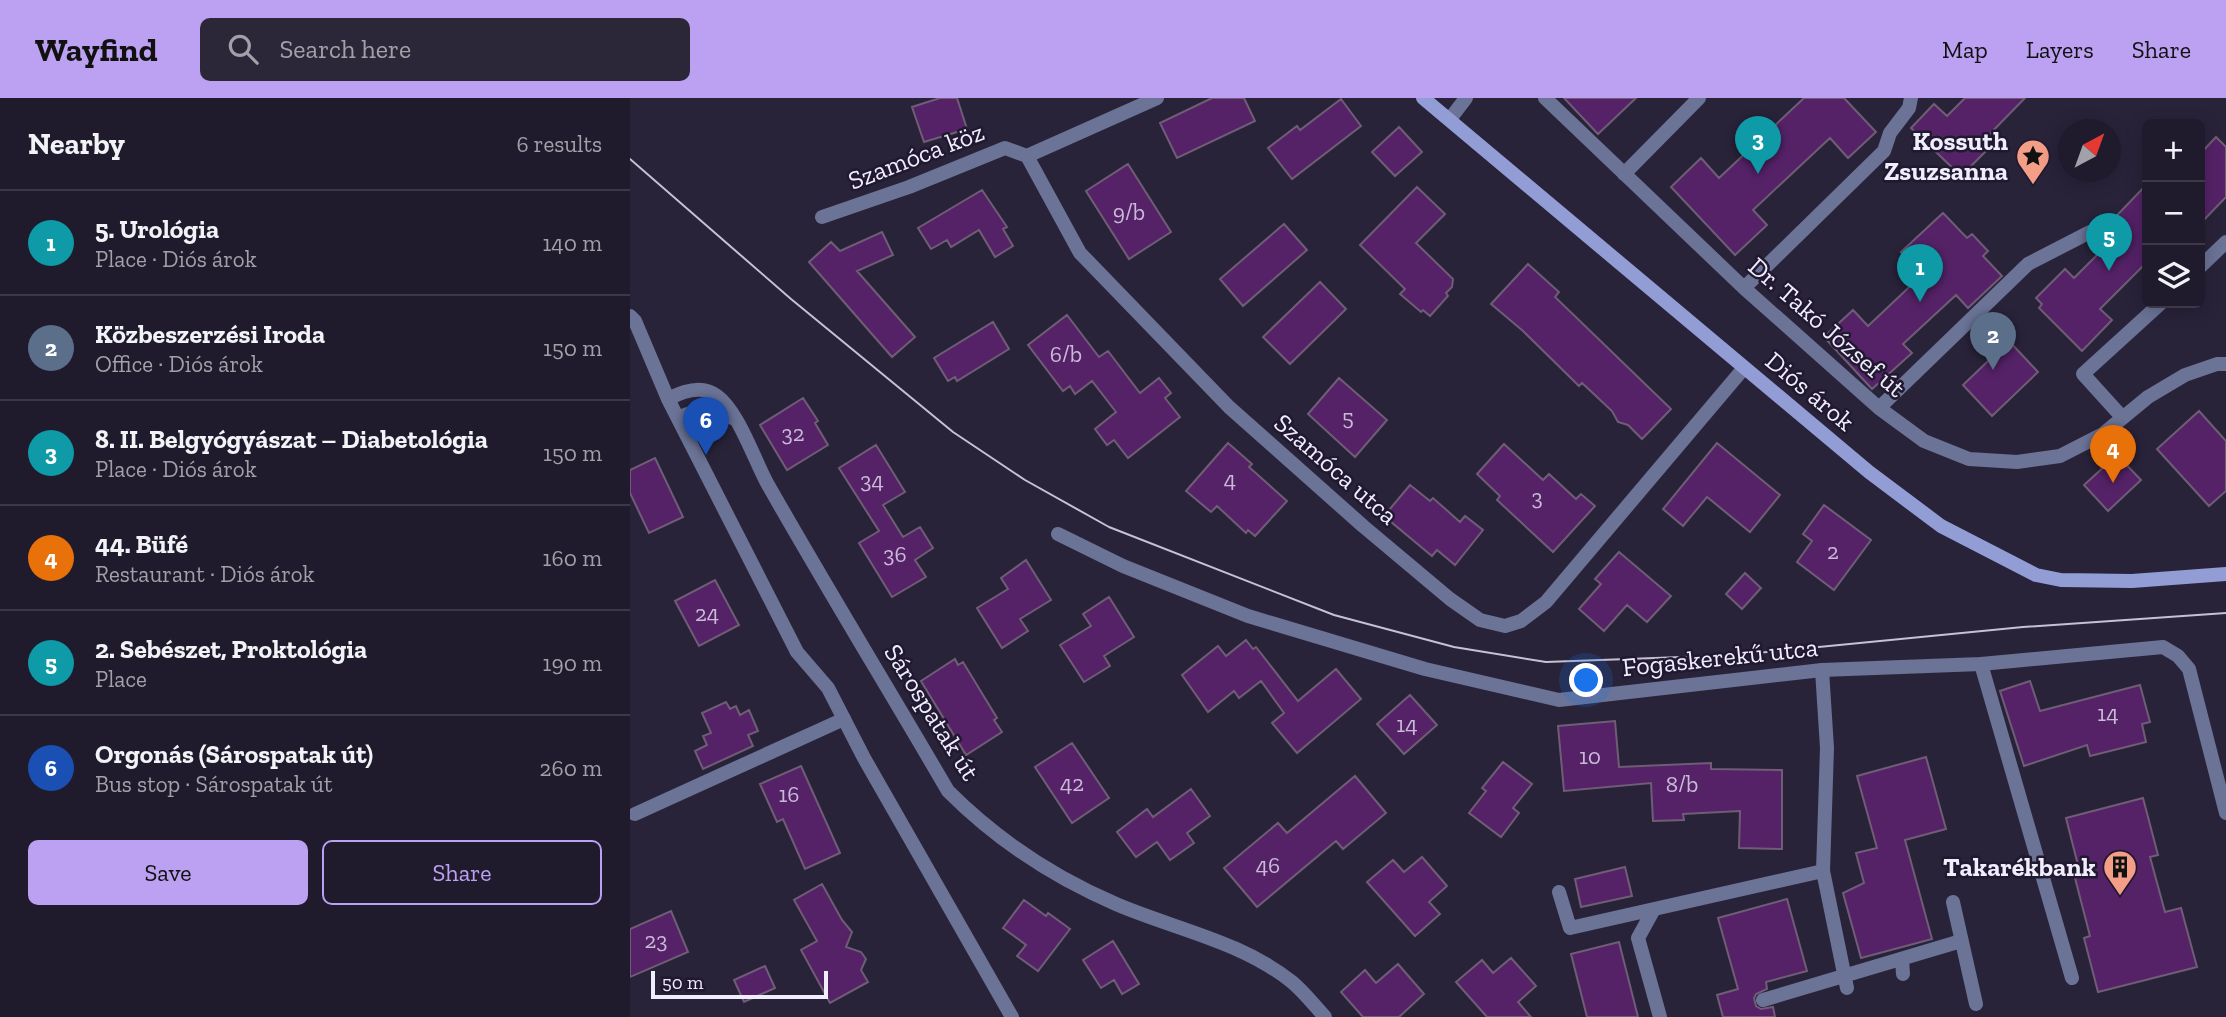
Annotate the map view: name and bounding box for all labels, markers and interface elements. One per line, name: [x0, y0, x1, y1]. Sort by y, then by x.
search box: [200, 18, 690, 81]
text: Wayfind: [35, 30, 158, 69]
icon: search: [224, 30, 262, 68]
text: Search here: [280, 33, 411, 65]
text: Map: [1942, 35, 1988, 64]
text: Layers: [2026, 35, 2094, 64]
text: Share: [2132, 35, 2191, 64]
street label: Szamóca köz: [844, 115, 988, 197]
pin: 3: [1735, 116, 1781, 174]
north arrow: [2058, 119, 2121, 182]
map controls: [2142, 119, 2205, 308]
button: +: [2142, 119, 2205, 182]
place label: Kossuth Zsuzsanna: [1884, 125, 2008, 187]
text: Nearby: [28, 126, 125, 162]
text: 6 results: [516, 130, 602, 158]
place icon: Kossuth Zsuzsanna: [2014, 137, 2052, 186]
button: −: [2142, 182, 2205, 245]
house number: 9/b: [1113, 198, 1145, 226]
text: 5. Urológia: [95, 213, 219, 245]
pin: 5: [2086, 213, 2132, 271]
text: 1: [46, 229, 56, 257]
text: 140 m: [542, 229, 602, 257]
pin: 1: [1897, 244, 1943, 302]
text: Place · Diós árok: [95, 245, 257, 273]
button: layers: [2142, 245, 2205, 308]
street label: Dr. Takó József út: [1742, 250, 1912, 404]
pin: 2: [1970, 312, 2016, 370]
text: Közbeszerzési Iroda: [95, 318, 325, 350]
text: 2: [45, 334, 57, 362]
text: 150 m: [543, 334, 602, 362]
house number: 6/b: [1050, 340, 1082, 368]
street label: Diós árok: [1759, 344, 1861, 438]
text: Office · Diós árok: [95, 350, 263, 378]
pin: 6: [683, 397, 729, 455]
house number: 5: [1342, 403, 1354, 431]
street label: Szamóca utca: [1268, 407, 1405, 532]
house number: 32: [781, 419, 805, 447]
text: 8. II. Belgyógyászat – Diabetológia: [95, 423, 488, 455]
pin: 4: [2090, 425, 2136, 483]
text: 3: [45, 439, 57, 467]
text: 150 m: [543, 439, 602, 467]
text: Place · Diós árok: [95, 455, 257, 483]
house number: 4: [1224, 465, 1236, 493]
house number: 34: [860, 466, 884, 494]
house number: 3: [1531, 483, 1543, 511]
text: 44. Büfé: [95, 528, 188, 560]
house number: 2: [1827, 537, 1839, 565]
house number: 36: [883, 540, 907, 568]
text: 4: [44, 544, 58, 572]
text: 160 m: [543, 544, 602, 572]
text: Restaurant · Diós árok: [95, 560, 315, 588]
house number: 24: [695, 599, 719, 627]
street label: Fogaskerekű utca: [1620, 631, 1820, 683]
text: 2. Sebészet, Proktológia: [95, 633, 367, 665]
street label: Sárospatak út: [877, 638, 987, 786]
text: 5: [45, 649, 57, 677]
text: 190 m: [543, 649, 602, 677]
your location: [1569, 663, 1603, 697]
text: Place: [95, 665, 147, 693]
house number: 14: [2097, 699, 2119, 727]
house number: 14: [1396, 710, 1418, 738]
text: Orgonás (Sárospatak út): [95, 738, 373, 770]
house number: 10: [1579, 742, 1601, 770]
text: 6: [45, 754, 57, 782]
text: 260 m: [540, 754, 602, 782]
house number: 42: [1060, 769, 1084, 797]
text: Bus stop · Sárospatak út: [95, 770, 333, 798]
house number: 8/b: [1666, 770, 1698, 798]
house number: 16: [778, 780, 800, 808]
button: Save: [28, 840, 308, 905]
button: Share: [322, 840, 602, 905]
building icon: Takarékbank: [2101, 848, 2139, 897]
house number: 46: [1256, 851, 1280, 879]
place label: Takarékbank: [1943, 851, 2097, 883]
house number: 23: [644, 926, 668, 954]
scale bar: [651, 968, 828, 1000]
text: 50 m: [662, 971, 703, 994]

